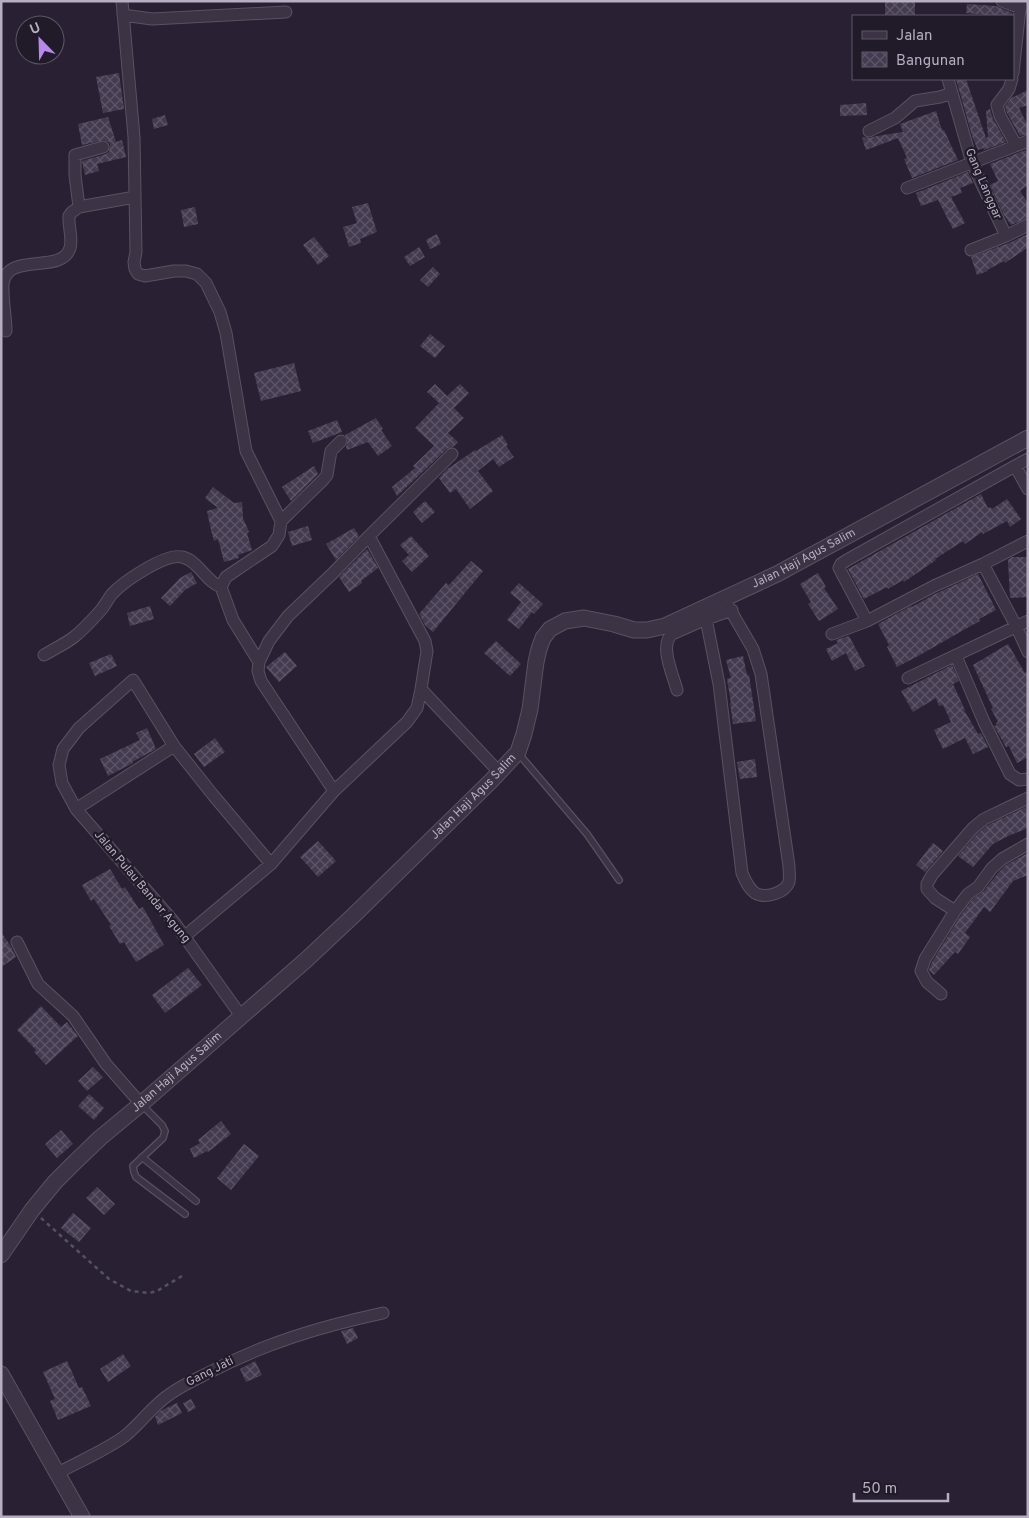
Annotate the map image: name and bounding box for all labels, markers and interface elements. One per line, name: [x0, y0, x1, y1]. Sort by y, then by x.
north arrow: [15, 15, 65, 65]
legend: [852, 15, 1014, 80]
text: U: [28, 20, 43, 39]
text: Jalan: [896, 27, 933, 46]
text: Bangunan: [896, 52, 965, 71]
street label: Gang Langgar: [961, 146, 1005, 222]
street label: Jalan Haji Agus Salim: [749, 525, 858, 593]
street label: Jalan Haji Agus Salim: [427, 751, 520, 843]
street label: Jalan Pulau Bandar Agung: [90, 827, 194, 947]
street label: Jalan Haji Agus Salim: [128, 1029, 226, 1116]
street label: Gang Jati: [184, 1353, 236, 1391]
scale bar: [854, 1470, 948, 1502]
text: 50 m: [862, 1480, 897, 1499]

